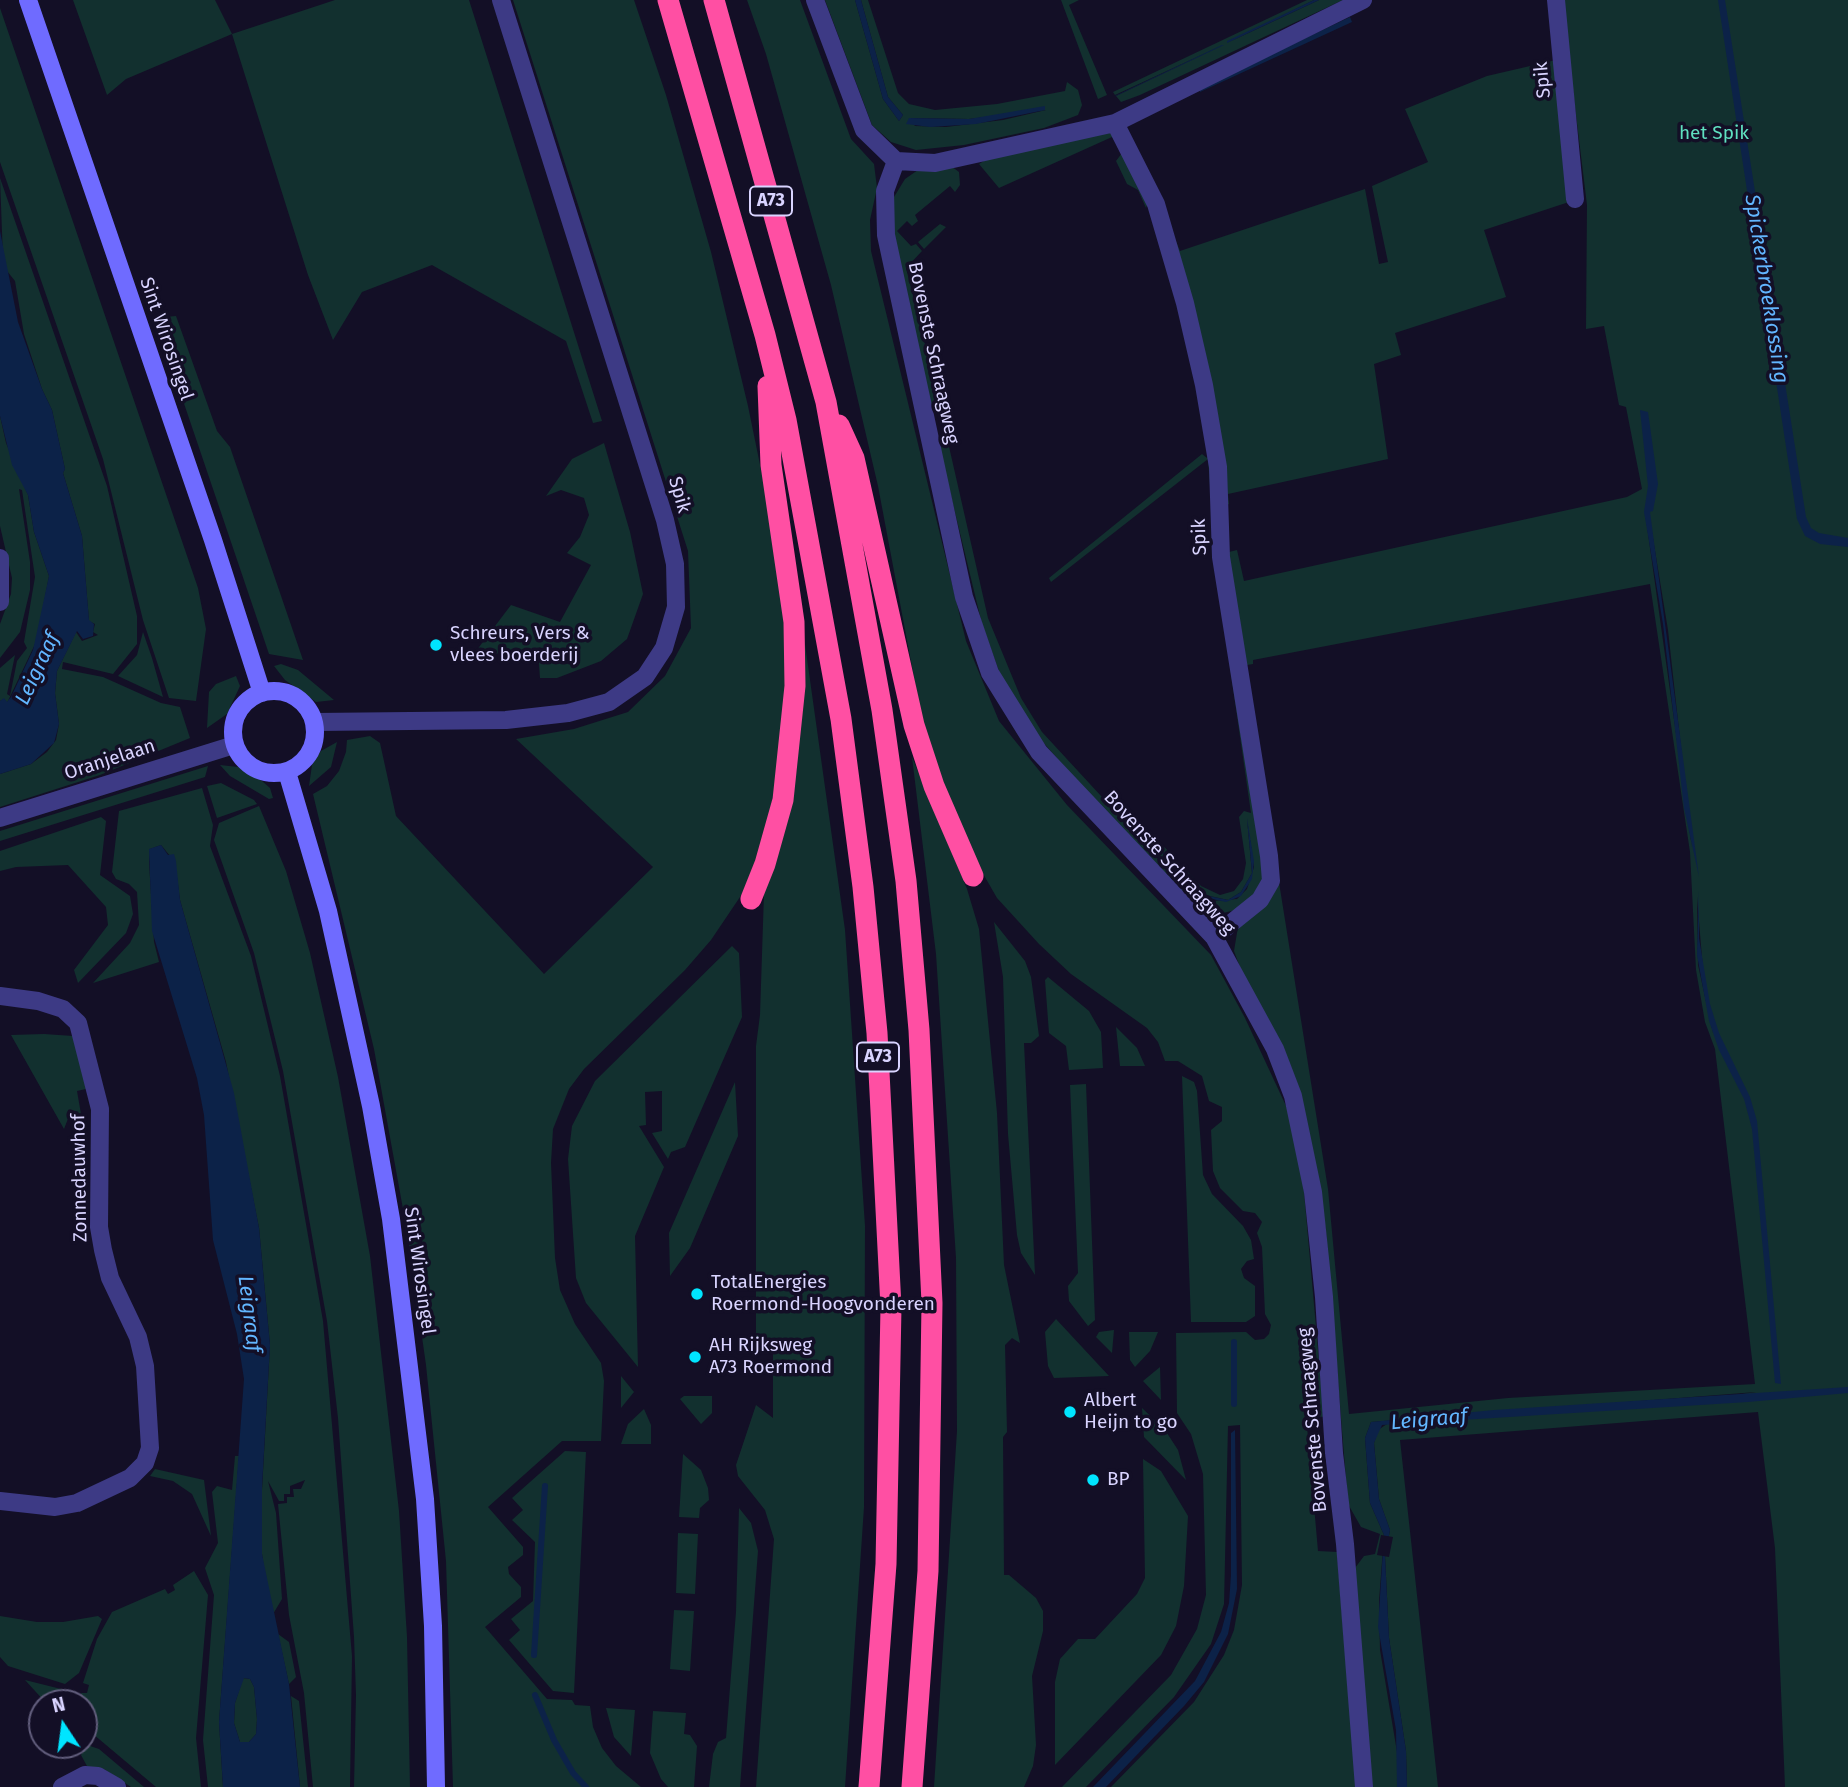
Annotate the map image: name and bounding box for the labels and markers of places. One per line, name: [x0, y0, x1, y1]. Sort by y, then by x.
place label: Schreurs, Vers & vlees boerderij: [450, 623, 590, 667]
marker: Schreurs, Vers & vlees boerderij: [428, 637, 444, 653]
place label: TotalEnergies Roermond-Hoogvonderen: [711, 1272, 935, 1316]
marker: TotalEnergies Roermond-Hoogvonderen: [689, 1286, 705, 1302]
place label: AH Rijksweg A73 Roermond: [709, 1335, 832, 1379]
marker: AH Rijksweg A73 Roermond: [687, 1349, 703, 1365]
place label: Albert Heijn to go: [1084, 1390, 1177, 1434]
marker: Albert Heijn to go: [1062, 1404, 1078, 1420]
place label: BP: [1107, 1469, 1130, 1491]
marker: BP: [1085, 1472, 1101, 1488]

